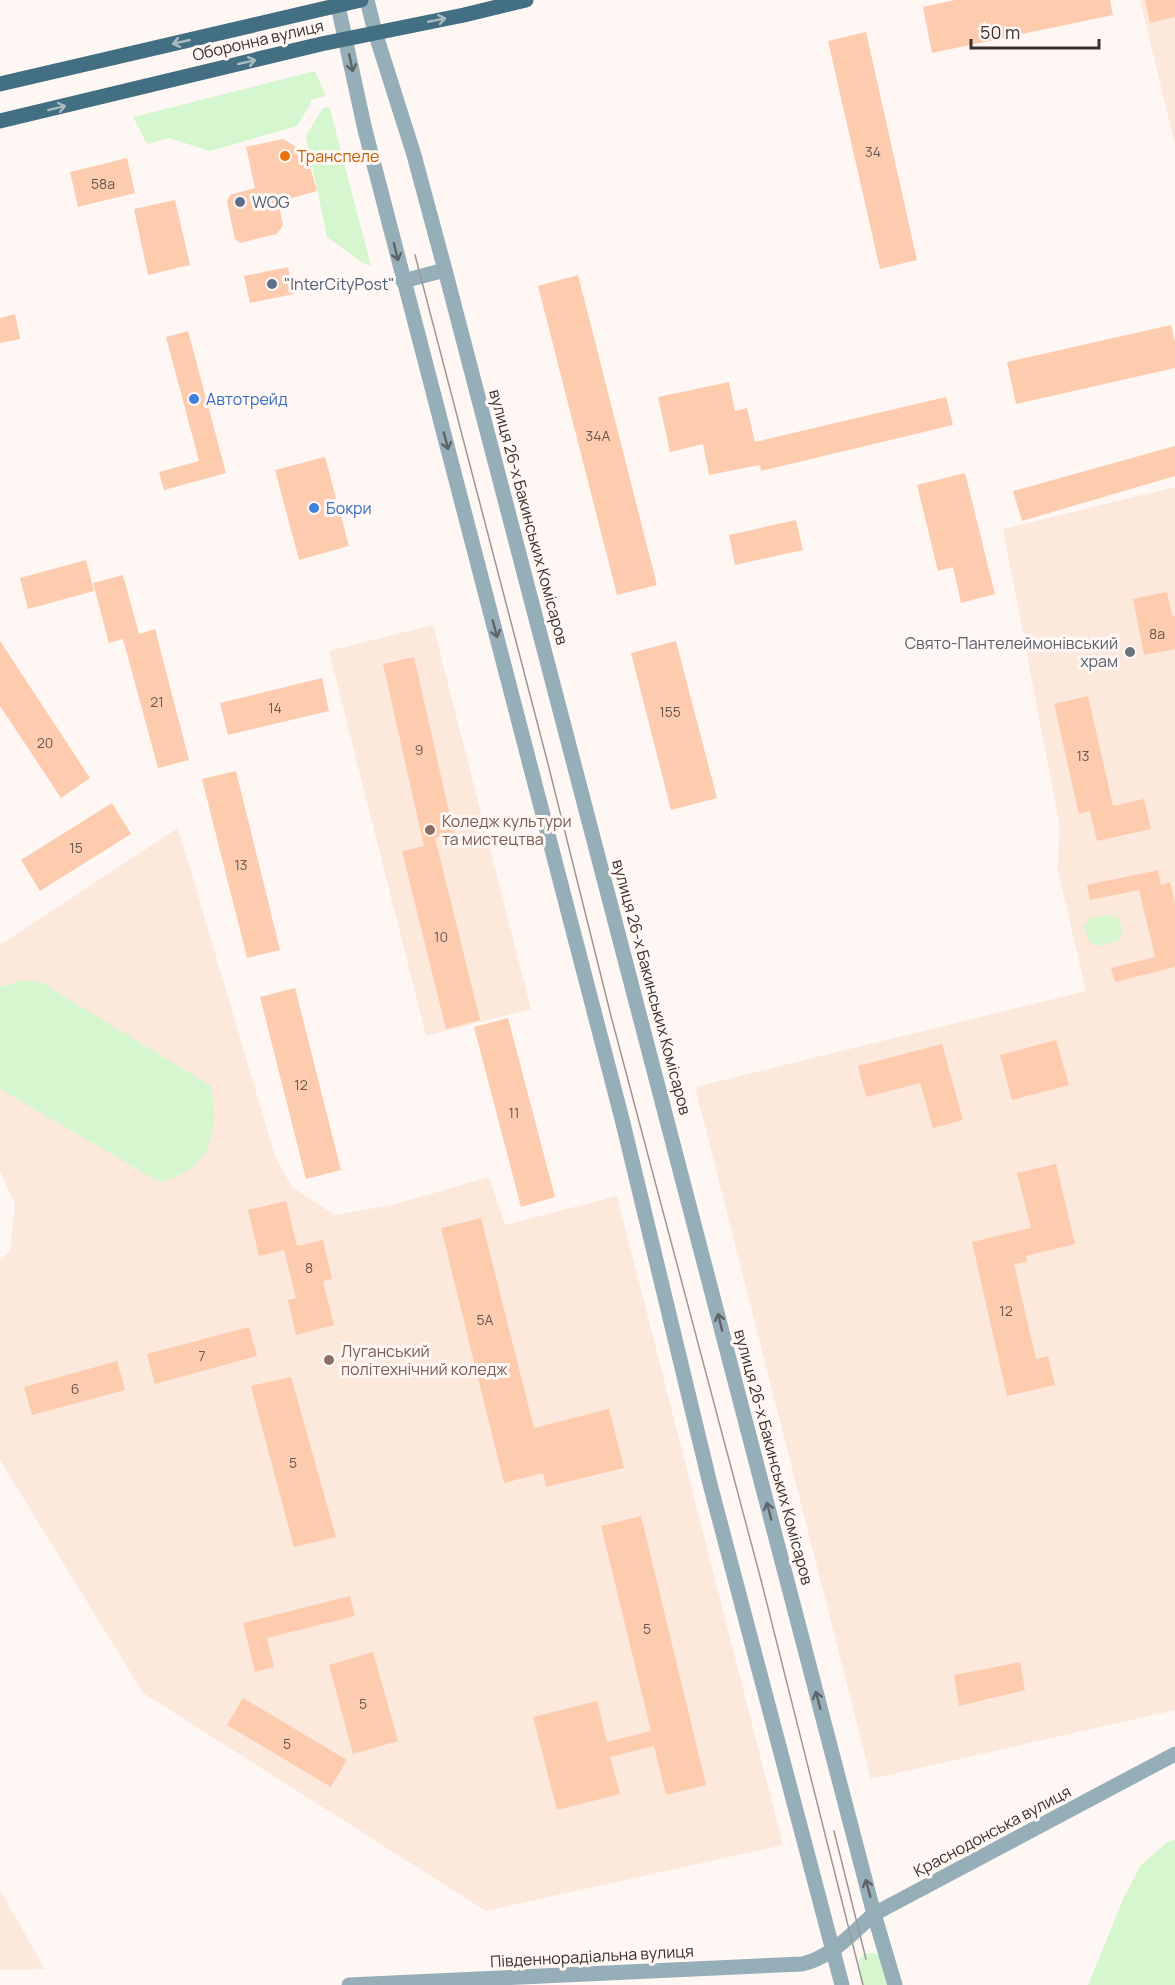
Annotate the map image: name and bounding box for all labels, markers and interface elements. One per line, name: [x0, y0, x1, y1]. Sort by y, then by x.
scale bar: [971, 12, 1098, 50]
street label: Оборонна вулиця: [190, 14, 326, 66]
one-way arrow: [427, 14, 446, 25]
text: 50 m: [980, 20, 1020, 44]
one-way arrow: [172, 36, 191, 48]
one-way arrow: [346, 52, 357, 72]
one-way arrow: [237, 55, 256, 67]
one-way arrow: [47, 101, 66, 113]
house number: 34: [865, 142, 881, 161]
place label: Транспеле: [297, 145, 379, 167]
marker: Транспеле: [278, 149, 292, 163]
house number: 58а: [91, 174, 115, 193]
place label: WOG: [252, 191, 290, 213]
marker: WOG: [233, 195, 247, 209]
one-way arrow: [390, 242, 402, 261]
place label: "InterCityPost": [284, 273, 395, 295]
marker: "InterCityPost": [265, 277, 279, 291]
street label: вулиця 26-х Бакинських Комісаров: [484, 387, 574, 647]
place label: Автотрейд: [206, 388, 288, 410]
marker: Автотрейд: [187, 392, 201, 406]
house number: 34А: [585, 426, 611, 445]
one-way arrow: [440, 431, 452, 450]
place label: Бокри: [326, 497, 372, 519]
marker: Бокри: [307, 501, 321, 515]
one-way arrow: [490, 620, 502, 639]
house number: 8а: [1149, 624, 1165, 643]
place label: Свято-Пантелеймонівський храм: [905, 632, 1118, 672]
marker: Свято-Пантелеймонівський храм: [1123, 645, 1137, 659]
house number: 21: [150, 692, 164, 711]
house number: 14: [268, 698, 282, 717]
house number: 155: [659, 702, 681, 721]
house number: 20: [37, 733, 53, 752]
house number: 9: [415, 740, 423, 759]
house number: 13: [1076, 746, 1090, 765]
place label: Коледж культури та мистецтва: [442, 810, 572, 850]
marker: Коледж культури та мистецтва: [423, 823, 437, 837]
house number: 15: [69, 838, 83, 857]
house number: 13: [234, 855, 248, 874]
street label: вулиця 26-х Бакинських Комісаров: [607, 857, 697, 1117]
house number: 10: [434, 927, 448, 946]
house number: 12: [294, 1075, 308, 1094]
house number: 11: [509, 1103, 519, 1122]
house number: 8: [305, 1258, 313, 1277]
house number: 12: [999, 1301, 1013, 1320]
house number: 5А: [477, 1310, 494, 1329]
one-way arrow: [714, 1313, 725, 1332]
street label: вулиця 26-х Бакинських Комісаров: [729, 1327, 819, 1587]
place label: Луганський політехнічний коледж: [341, 1340, 508, 1380]
house number: 7: [198, 1346, 206, 1365]
marker: Луганський політехнічний коледж: [322, 1353, 336, 1367]
house number: 6: [71, 1379, 79, 1398]
house number: 5: [289, 1453, 297, 1472]
one-way arrow: [763, 1502, 774, 1521]
house number: 5: [643, 1619, 651, 1638]
one-way arrow: [812, 1691, 824, 1710]
house number: 5: [359, 1694, 367, 1713]
house number: 5: [283, 1734, 291, 1753]
street label: Краснодонська вулиця: [909, 1780, 1075, 1882]
one-way arrow: [861, 1879, 873, 1898]
street label: Південнорадіальна вулиця: [490, 1940, 694, 1972]

